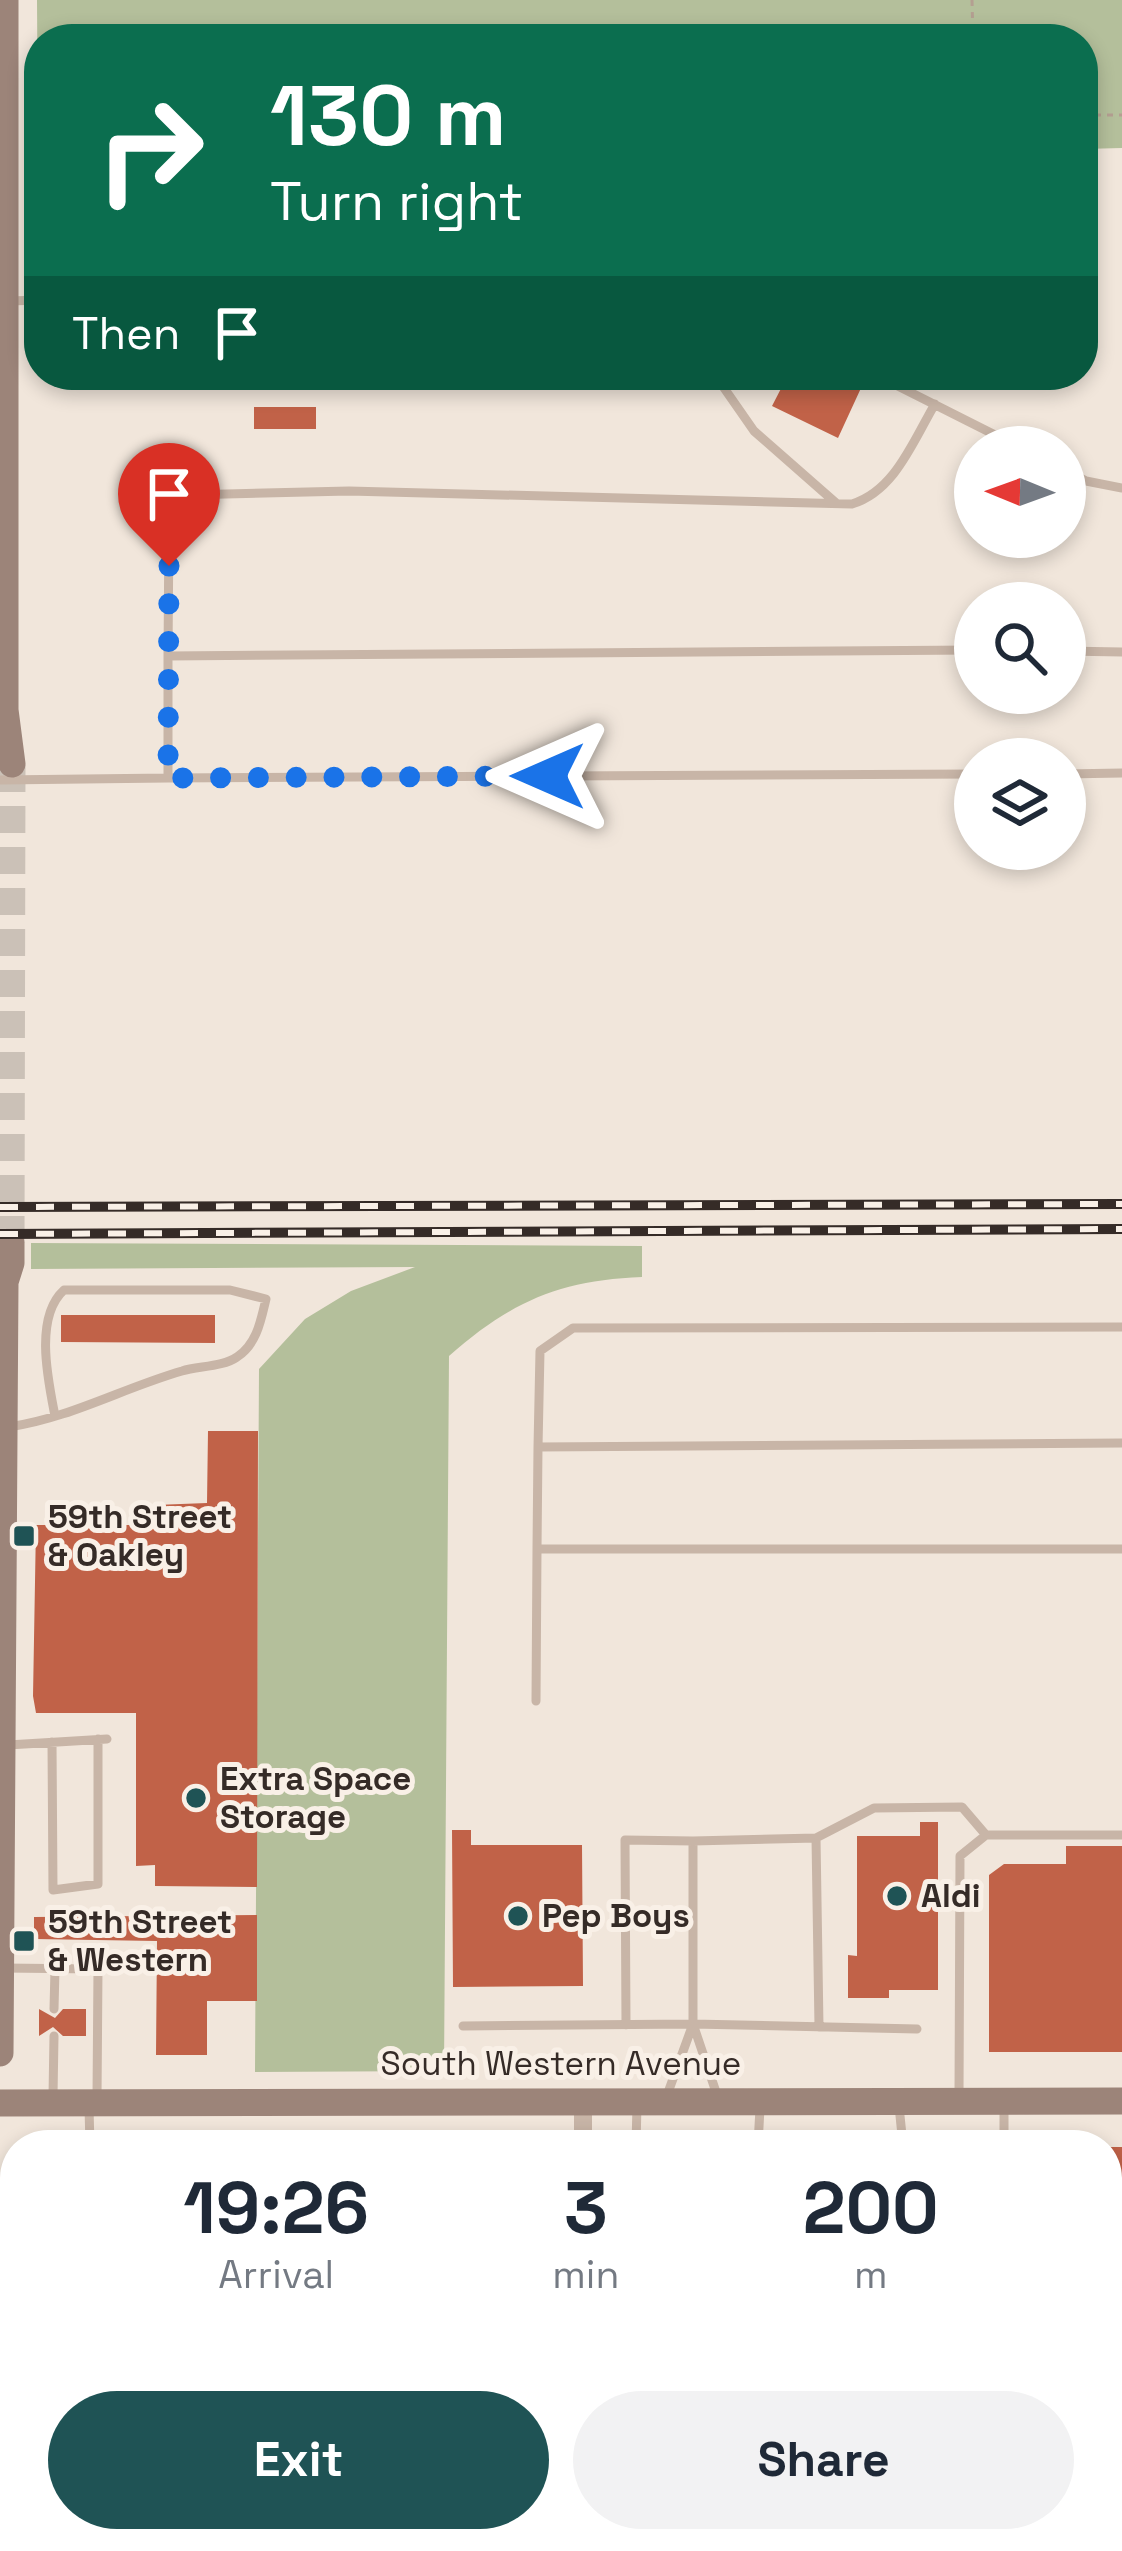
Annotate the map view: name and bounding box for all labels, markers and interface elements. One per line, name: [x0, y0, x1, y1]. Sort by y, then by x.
text: 130 m: [270, 62, 507, 170]
icon: right: [72, 72, 228, 228]
text: Turn right: [270, 167, 523, 236]
icon: arrive: [204, 300, 270, 366]
text: Then: [72, 305, 180, 362]
north arrow: [954, 426, 1086, 558]
map controls: [954, 426, 1086, 870]
pin: [118, 443, 220, 566]
icon: arrive: [136, 461, 202, 527]
button: search: [954, 582, 1086, 714]
position arrow: [485, 713, 611, 839]
button: layers: [954, 738, 1086, 870]
place label: 59th Street & Oakley: [48, 1496, 232, 1576]
marker: 59th Street & Oakley: [11, 1523, 37, 1549]
place label: Extra Space Storage: [220, 1758, 411, 1838]
marker: Extra Space Storage: [183, 1785, 209, 1811]
place label: Aldi: [921, 1875, 981, 1917]
marker: Aldi: [884, 1883, 910, 1909]
place label: Pep Boys: [542, 1895, 690, 1937]
place label: 59th Street & Western: [48, 1901, 232, 1981]
marker: Pep Boys: [505, 1903, 531, 1929]
marker: 59th Street & Western: [11, 1928, 37, 1954]
street label: South Western Avenue: [381, 2043, 741, 2085]
text: 19:26: [183, 2162, 369, 2254]
text: 3: [564, 2162, 608, 2254]
text: 200: [803, 2162, 939, 2254]
text: Arrival: [218, 2250, 334, 2299]
text: min: [552, 2250, 619, 2299]
text: m: [854, 2250, 887, 2299]
button: Exit: [48, 2391, 549, 2529]
button: Share: [573, 2391, 1074, 2529]

